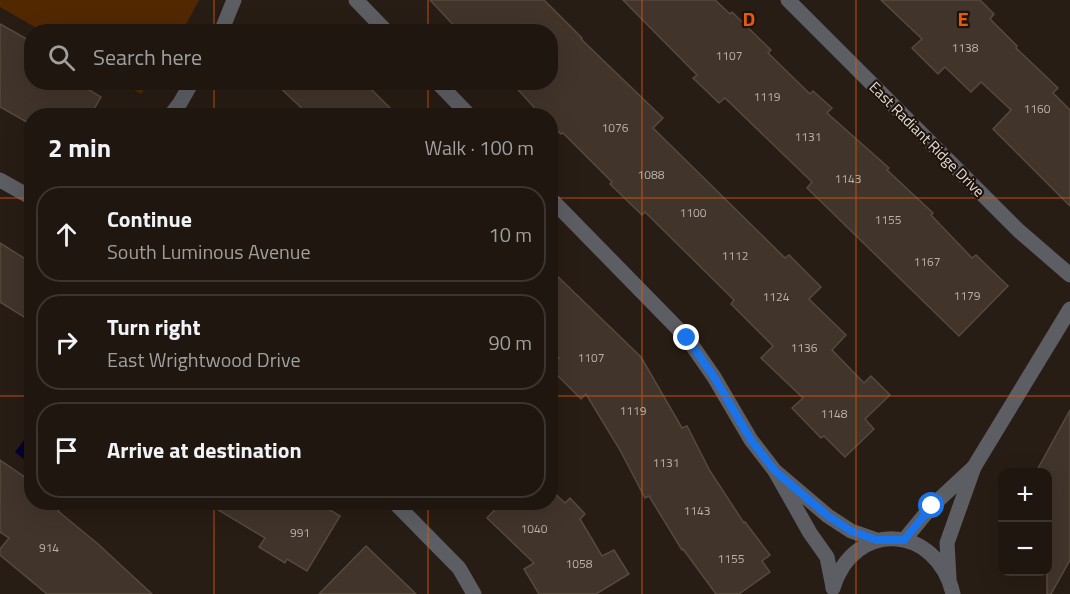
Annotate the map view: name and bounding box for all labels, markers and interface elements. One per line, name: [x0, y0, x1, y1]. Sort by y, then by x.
text: D: [743, 3, 755, 34]
text: E: [957, 3, 969, 34]
search box: [24, 24, 558, 90]
house number: 1138: [952, 38, 979, 57]
text: Search here: [93, 40, 202, 74]
icon: search: [45, 41, 78, 74]
house number: 1107: [716, 46, 742, 65]
street label: East Radiant Ridge Drive: [864, 76, 990, 202]
house number: 1119: [754, 87, 781, 106]
house number: 1160: [1024, 99, 1051, 118]
house number: 1076: [602, 118, 629, 137]
house number: 1131: [795, 127, 821, 146]
text: 2 min: [48, 128, 111, 167]
text: Walk · 100 m: [425, 132, 534, 163]
house number: 1088: [638, 165, 665, 184]
house number: 1143: [835, 169, 861, 188]
text: Continue: [107, 202, 192, 236]
house number: 1100: [680, 203, 707, 222]
house number: 1155: [875, 210, 902, 229]
icon: ahead: [50, 218, 83, 251]
text: 10 m: [488, 219, 532, 250]
text: South Luminous Avenue: [107, 236, 311, 267]
house number: 1112: [722, 246, 748, 265]
house number: 1167: [914, 252, 940, 271]
house number: 1179: [954, 286, 981, 305]
house number: 1124: [763, 287, 790, 306]
text: Turn right: [107, 310, 201, 344]
route end: [673, 324, 699, 350]
icon: right: [50, 326, 83, 359]
text: 90 m: [488, 327, 532, 358]
house number: 1136: [791, 338, 818, 357]
text: East Wrightwood Drive: [107, 344, 300, 375]
house number: 1107: [578, 348, 604, 367]
house number: 1119: [620, 401, 647, 420]
house number: 1148: [821, 404, 848, 423]
text: Arrive at destination: [107, 433, 302, 467]
icon: arrive: [50, 434, 83, 467]
house number: 1131: [653, 453, 679, 472]
map controls: [998, 468, 1052, 576]
button: +: [998, 468, 1052, 522]
route start: [918, 492, 944, 518]
house number: 1143: [684, 501, 710, 520]
house number: 1040: [521, 519, 548, 538]
button: −: [998, 522, 1052, 576]
house number: 991: [290, 523, 310, 542]
house number: 914: [39, 538, 59, 557]
house number: 1155: [718, 549, 745, 568]
house number: 1058: [566, 554, 593, 573]

